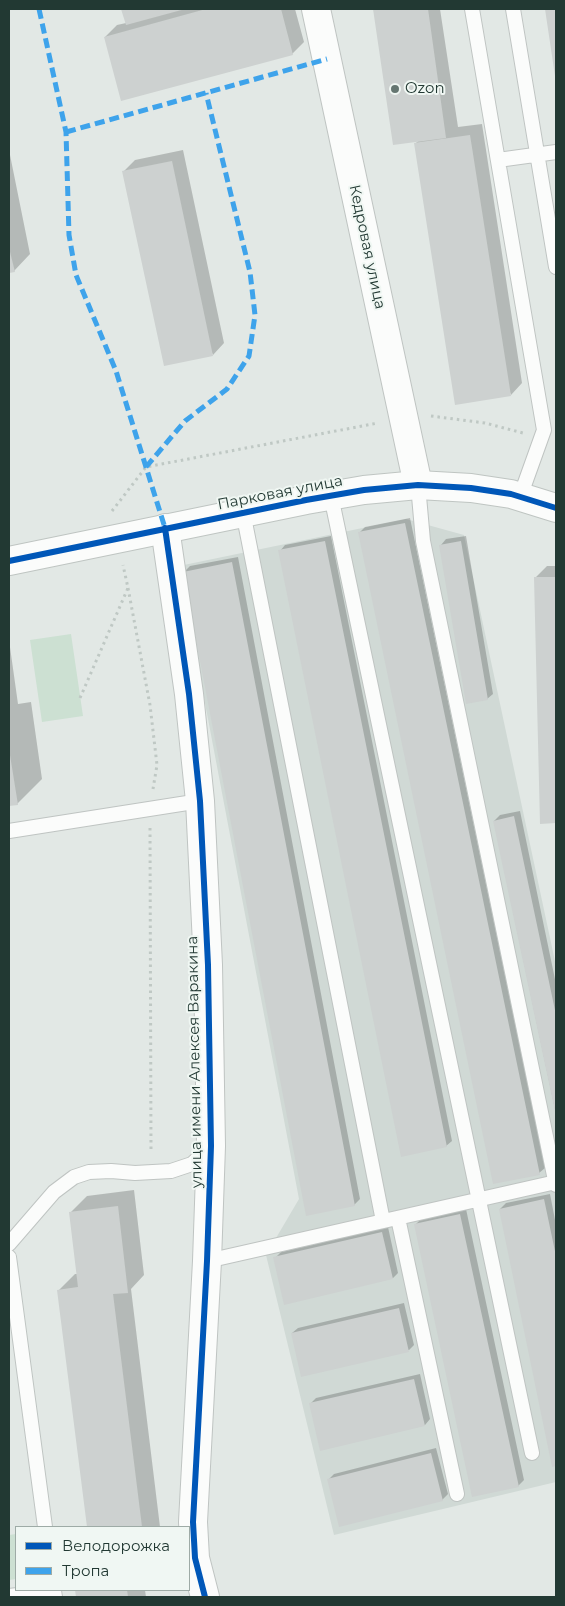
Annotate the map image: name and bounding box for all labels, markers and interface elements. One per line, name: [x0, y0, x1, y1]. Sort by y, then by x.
place label: Ozon: [405, 80, 445, 98]
marker: Ozon: [389, 83, 401, 95]
street label: Кедровая улица: [345, 183, 389, 311]
street label: Парковая улица: [216, 472, 344, 514]
street label: улица имени Алексея Варакина: [184, 936, 206, 1188]
legend: [15, 1526, 190, 1591]
text: Велодорожка: [62, 1536, 170, 1555]
text: Тропа: [62, 1561, 109, 1580]

